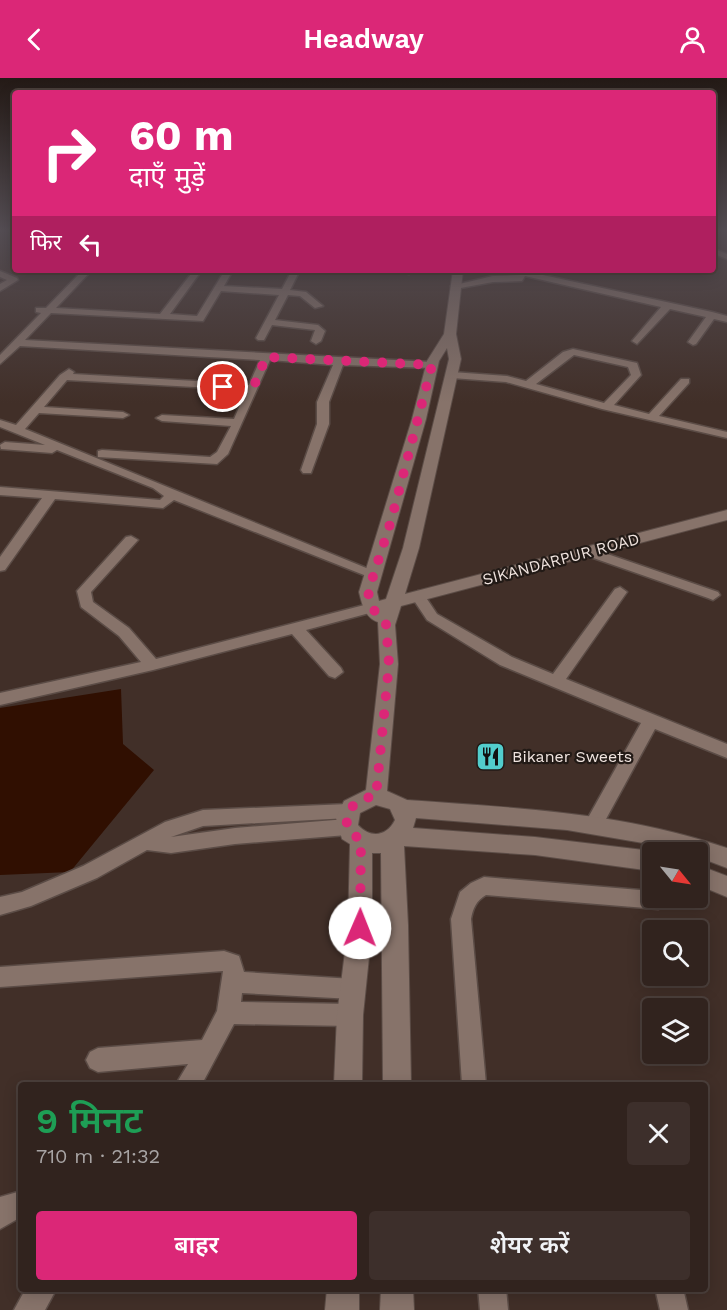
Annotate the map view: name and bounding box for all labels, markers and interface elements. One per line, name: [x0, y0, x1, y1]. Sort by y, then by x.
icon: back: [18, 23, 51, 56]
text: Headway: [303, 23, 424, 55]
icon: person: [676, 23, 709, 56]
text: 60 m: [129, 111, 233, 160]
icon: right: [30, 114, 108, 192]
text: दाएँ मुड़ें: [129, 161, 205, 193]
icon: left: [74, 228, 107, 261]
text: फिर: [30, 230, 62, 255]
pin: [197, 361, 248, 412]
icon: arrive: [206, 370, 239, 403]
street label: SIKANDARPUR ROAD: [480, 529, 642, 589]
restaurant icon: Bikaner Sweets: [475, 740, 507, 772]
place label: Bikaner Sweets: [512, 747, 632, 766]
north arrow: [642, 842, 708, 908]
map controls: [642, 842, 708, 1064]
position arrow: [328, 896, 392, 960]
button: search: [642, 920, 708, 986]
button: layers: [642, 998, 708, 1064]
text: 9 मिनट: [36, 1100, 142, 1142]
button: close: [627, 1102, 690, 1165]
text: 710 m · 21:32: [36, 1144, 160, 1168]
button: बाहर: [36, 1211, 357, 1280]
button: शेयर करें: [369, 1211, 690, 1280]

